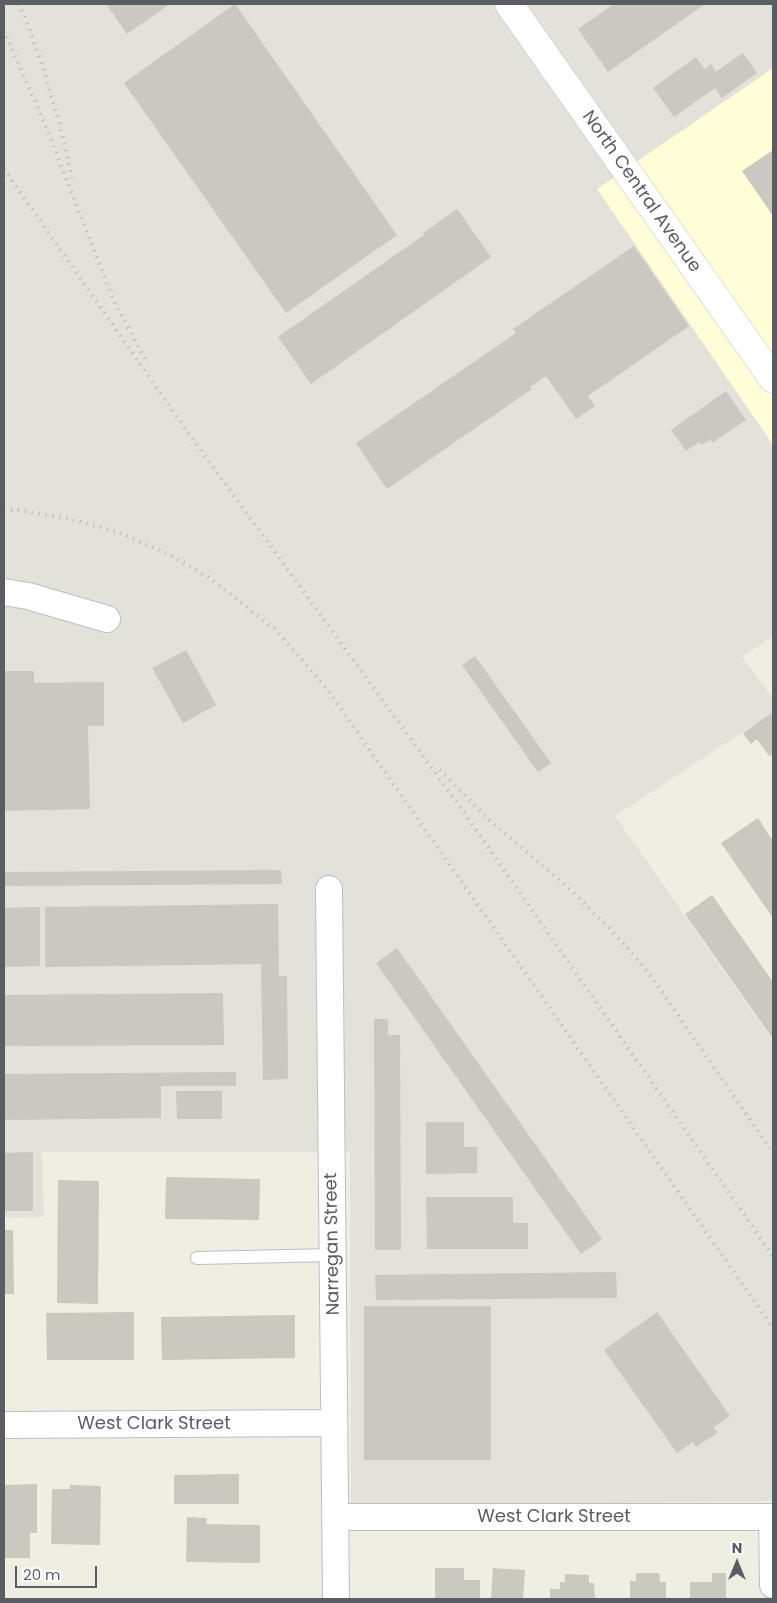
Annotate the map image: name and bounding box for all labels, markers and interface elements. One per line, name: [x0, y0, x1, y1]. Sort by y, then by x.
street label: North Central Avenue: [577, 107, 705, 277]
street label: Narregan Street: [321, 1172, 345, 1316]
street label: West Clark Street: [77, 1413, 231, 1435]
street label: West Clark Street: [477, 1506, 631, 1528]
north arrow: [712, 1538, 762, 1588]
text: N: [732, 1538, 742, 1558]
scale bar: [18, 1556, 100, 1588]
text: 20 m: [23, 1564, 61, 1585]

